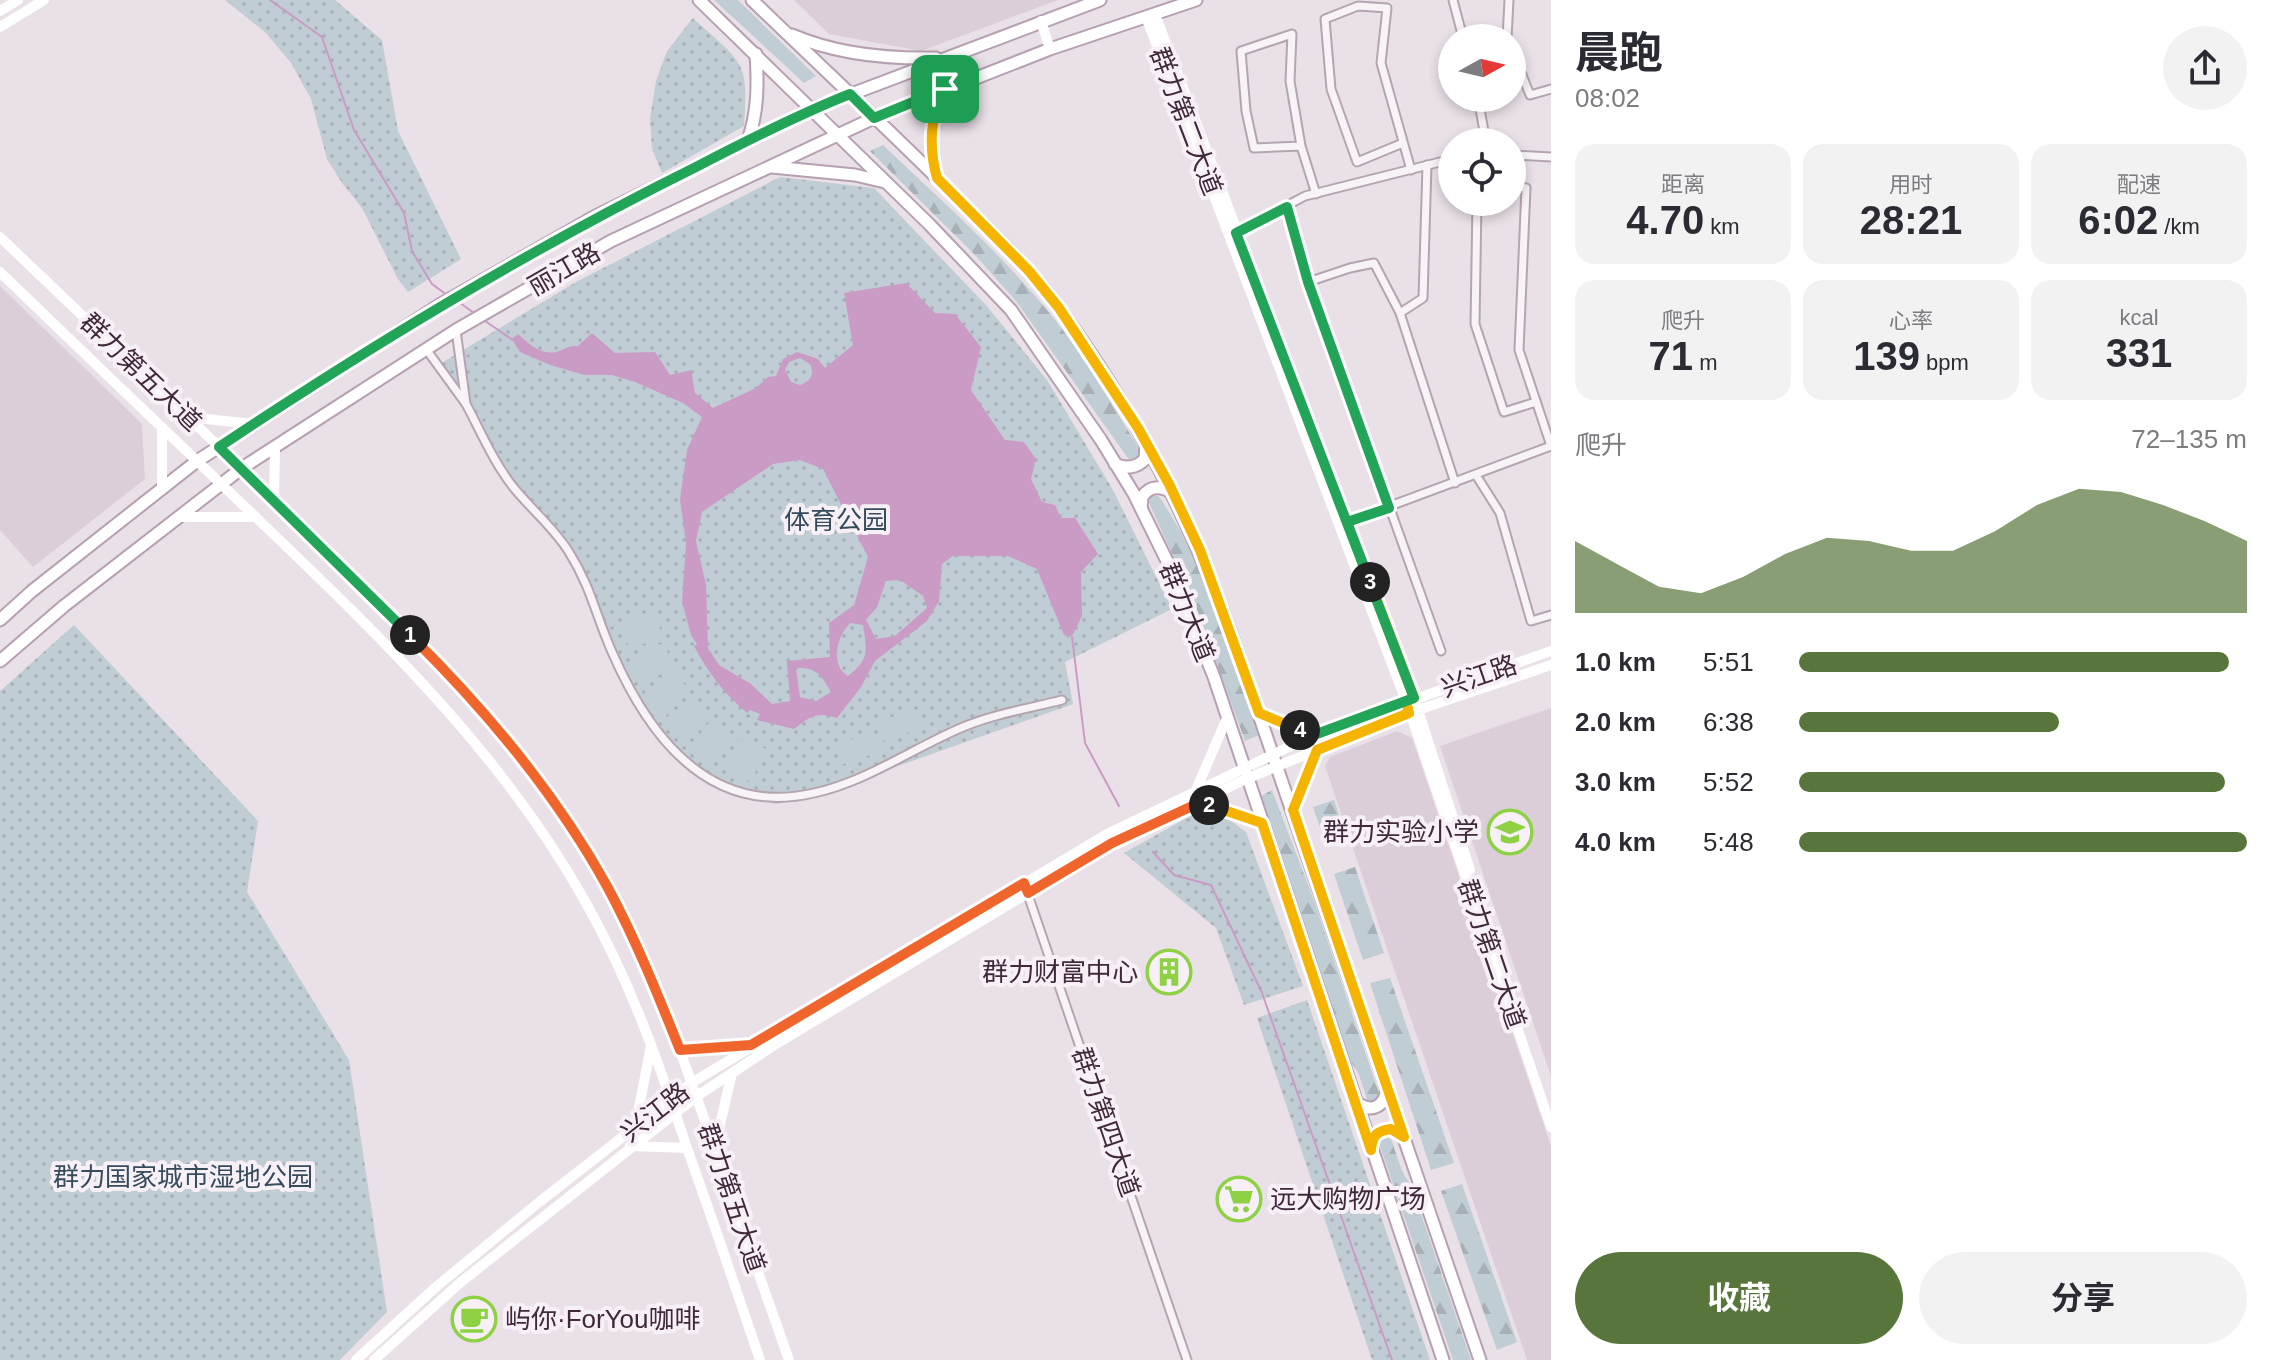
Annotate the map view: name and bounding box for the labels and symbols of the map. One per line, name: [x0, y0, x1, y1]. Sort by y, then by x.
north arrow: [1438, 24, 1526, 112]
street label: 群力第二大道: [1144, 43, 1228, 199]
pin: [911, 55, 979, 123]
street label: 丽江路: [523, 237, 605, 301]
street label: 群力第五大道: [74, 307, 208, 437]
park label: 体育公园: [784, 505, 888, 535]
street label: 群力大道: [1154, 558, 1220, 666]
pin: 3: [1350, 562, 1390, 602]
pin: 1: [390, 615, 430, 655]
street label: 兴江路: [1437, 649, 1521, 703]
pin: 4: [1280, 710, 1320, 750]
pin: 2: [1189, 785, 1229, 825]
school or university icon: 群力实验小学: [1486, 808, 1534, 856]
place label: 群力实验小学: [1323, 817, 1479, 847]
street label: 群力第二大道: [1452, 875, 1532, 1033]
building icon: 群力财富中心: [1145, 948, 1193, 996]
place label: 群力财富中心: [982, 957, 1138, 987]
street label: 群力第四大道: [1066, 1043, 1146, 1201]
street label: 兴江路: [615, 1076, 695, 1148]
street label: 群力第五大道: [692, 1119, 772, 1277]
park label: 群力国家城市湿地公园: [53, 1162, 313, 1192]
supermarket icon: 远大购物广场: [1215, 1175, 1263, 1223]
place label: 远大购物广场: [1270, 1184, 1426, 1214]
cafe icon: 屿你·ForYou咖啡: [450, 1295, 498, 1343]
place label: 屿你·ForYou咖啡: [505, 1304, 701, 1334]

